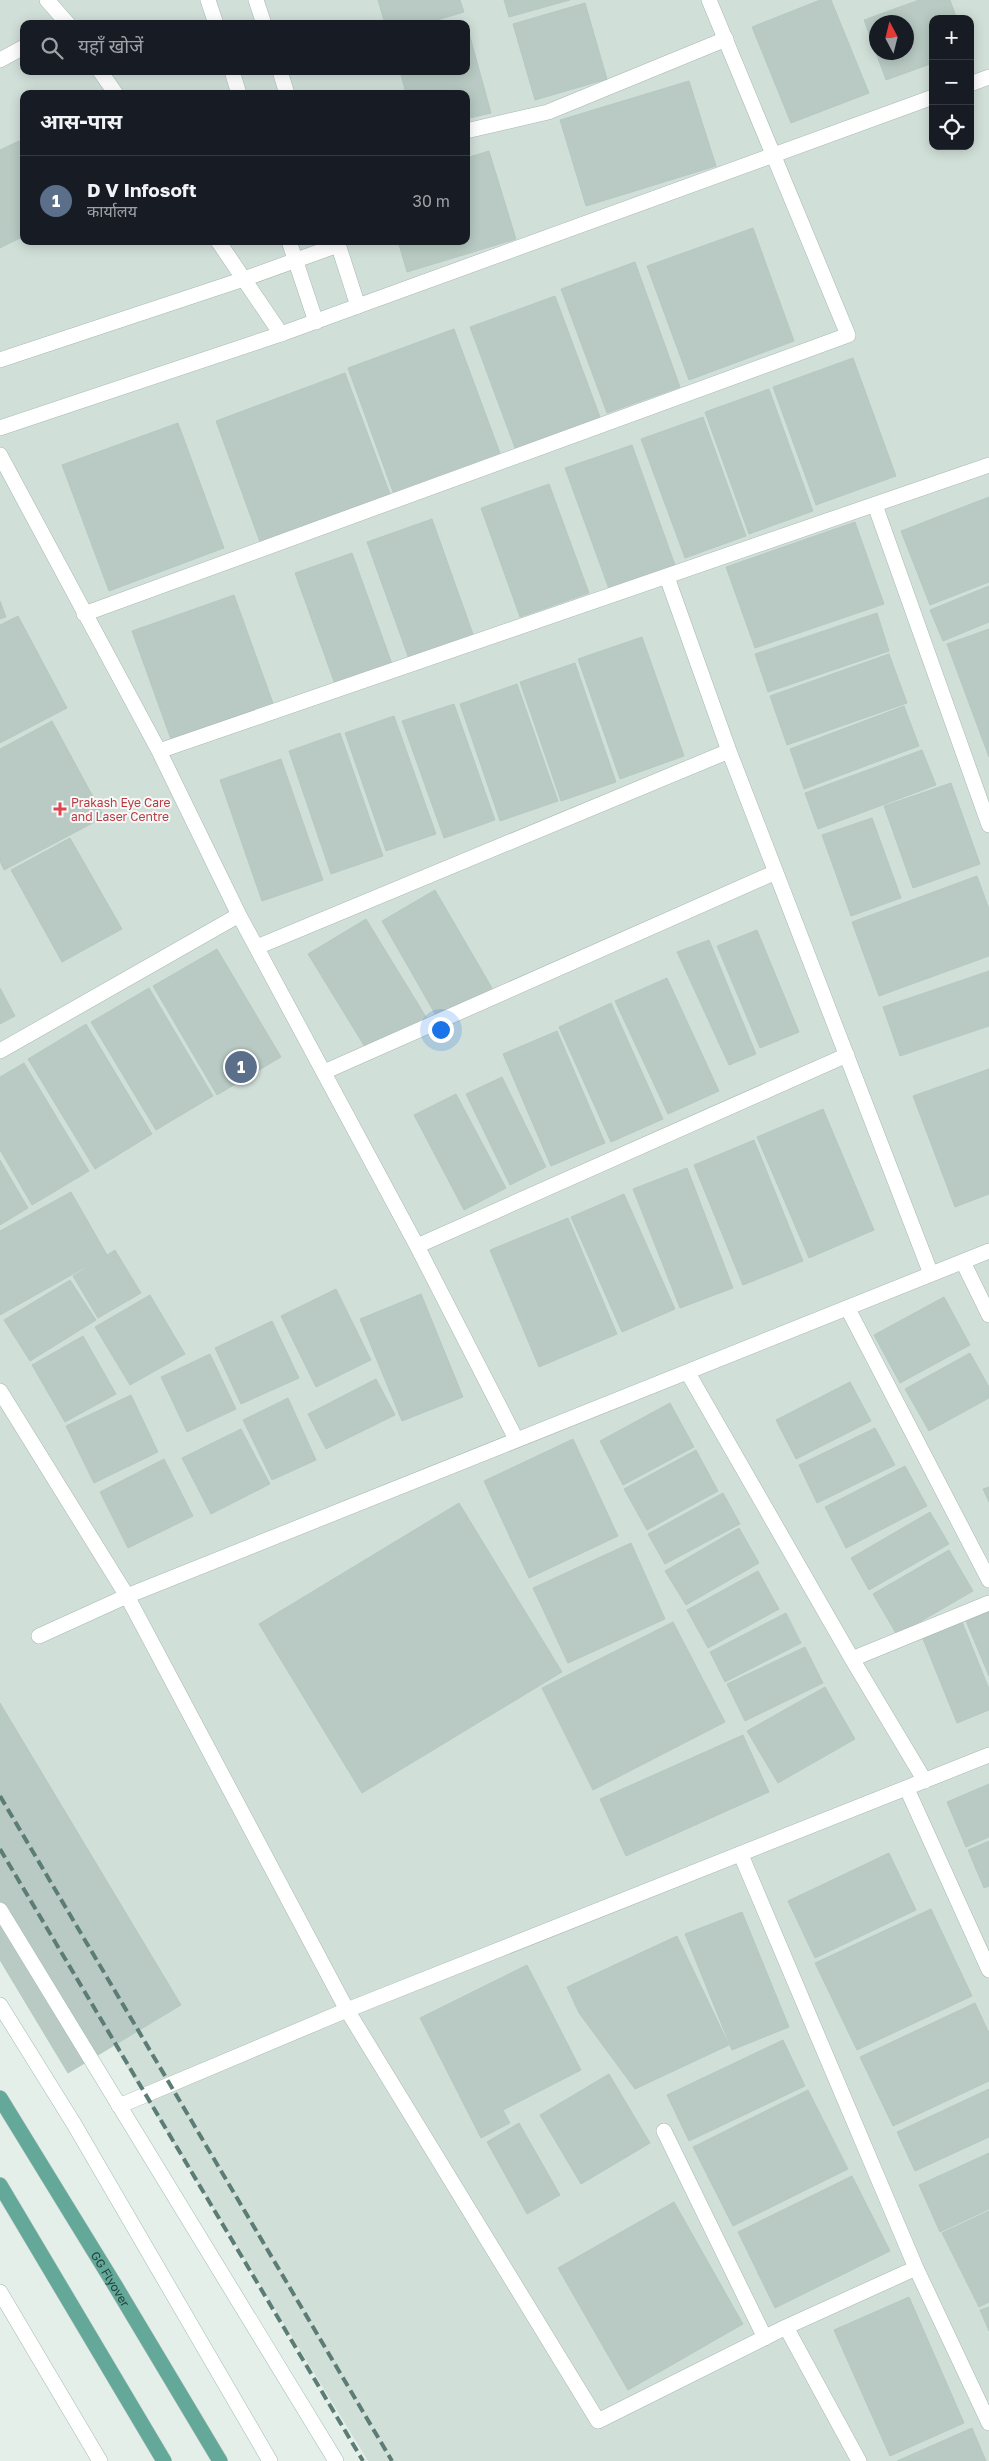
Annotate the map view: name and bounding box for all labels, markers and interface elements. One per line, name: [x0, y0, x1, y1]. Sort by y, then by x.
north arrow: [869, 15, 914, 60]
map controls: [929, 15, 974, 150]
button: +: [929, 15, 974, 60]
search box: [20, 20, 470, 75]
icon: search: [38, 34, 66, 62]
text: यहाँ खोजें: [78, 34, 143, 57]
button: −: [929, 60, 974, 105]
button: locate: [929, 105, 974, 150]
text: आस-पास: [40, 108, 122, 134]
text: D V Infosoft: [87, 178, 197, 201]
text: 1: [52, 191, 60, 211]
text: 30 m: [413, 191, 450, 211]
text: कार्यालय: [87, 201, 137, 221]
place label: Prakash Eye Care and Laser Centre: [71, 795, 171, 824]
marker: Prakash Eye Care and Laser Centre: [53, 802, 67, 816]
your location: [428, 1017, 454, 1043]
pin: 1: [225, 1048, 257, 1086]
street label: GG Flyover: [88, 2248, 134, 2309]

